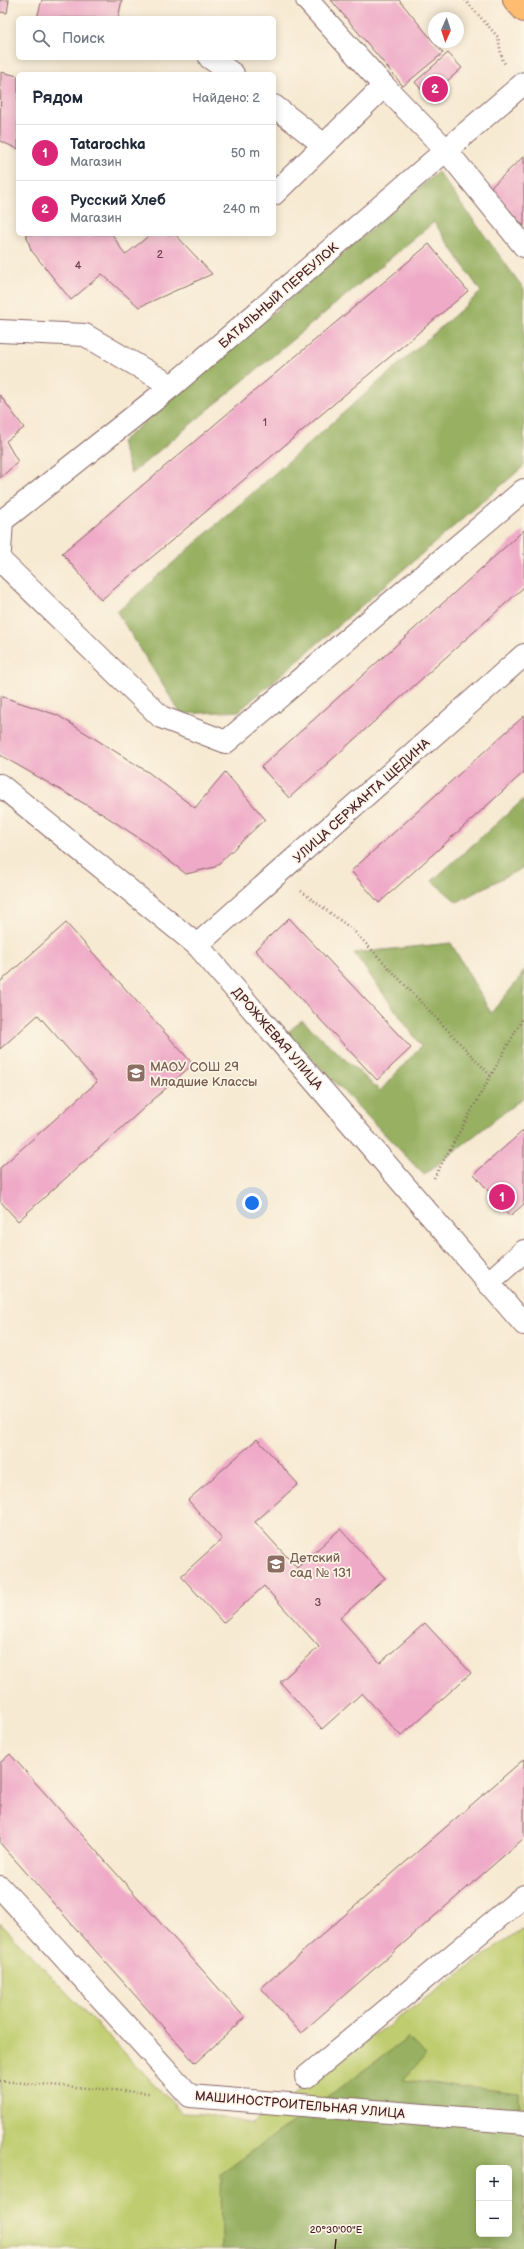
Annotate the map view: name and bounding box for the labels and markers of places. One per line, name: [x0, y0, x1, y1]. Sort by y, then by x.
pin: 2: [422, 74, 448, 104]
place label: МАОУ СОШ 29 Младшие Классы: [150, 1059, 257, 1090]
school or university icon: МАОУ СОШ 29 Младшие Классы: [125, 1062, 147, 1084]
pin: 1: [489, 1182, 515, 1212]
place label: Детский сад № 131: [290, 1550, 351, 1581]
school or university icon: Детский сад № 131: [265, 1553, 287, 1575]

